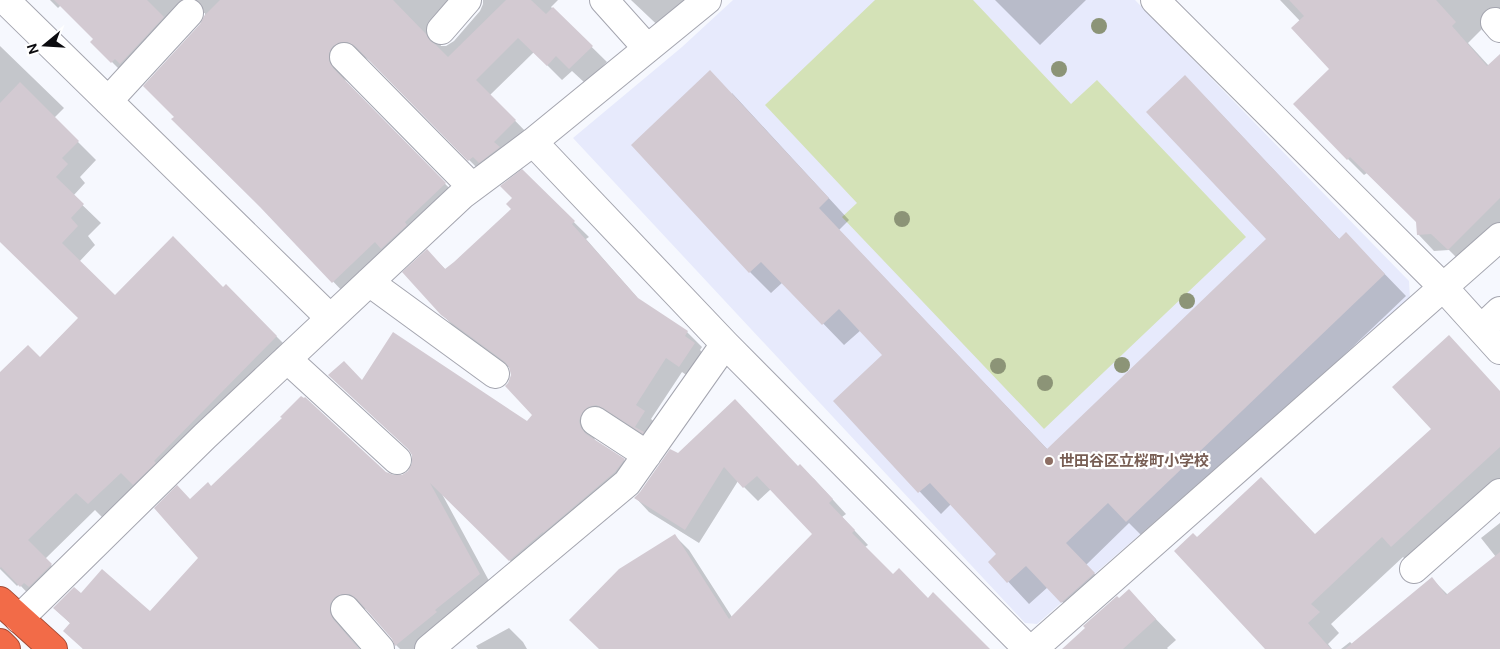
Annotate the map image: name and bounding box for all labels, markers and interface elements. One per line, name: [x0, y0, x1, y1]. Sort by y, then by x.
north arrow: [20, 20, 70, 70]
text: N: [22, 41, 43, 57]
place label: 世田谷区立桜町小学校: [1059, 451, 1209, 471]
marker: 世田谷区立桜町小学校: [1043, 455, 1055, 467]

